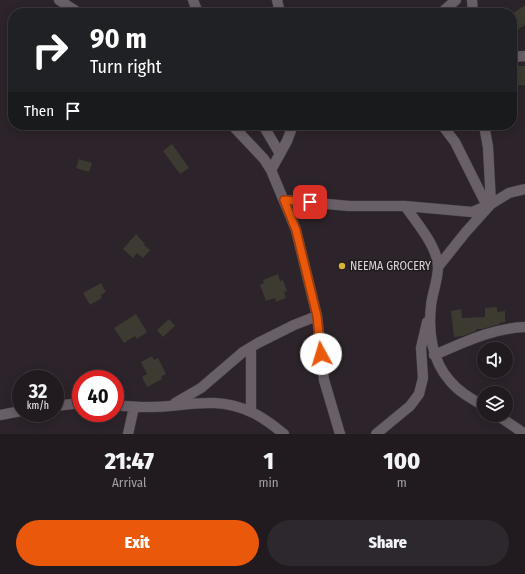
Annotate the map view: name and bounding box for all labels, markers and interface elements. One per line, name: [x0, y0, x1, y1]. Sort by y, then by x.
text: 90 m: [90, 22, 147, 55]
icon: right: [24, 24, 76, 76]
text: Turn right: [90, 56, 162, 78]
icon: arrive: [62, 100, 84, 122]
text: Then: [24, 102, 54, 120]
pin: [293, 185, 327, 219]
icon: arrive: [299, 191, 321, 213]
place label: NEEMA GROCERY: [350, 259, 431, 273]
marker: NEEMA GROCERY: [337, 261, 347, 271]
position arrow: [300, 333, 342, 375]
map controls: [477, 342, 513, 422]
button: sound: [477, 342, 513, 378]
speed limit sign: 40: [72, 370, 124, 422]
text: 32: [29, 379, 47, 403]
button: layers: [477, 386, 513, 422]
text: km/h: [27, 400, 49, 412]
text: 21:47: [105, 447, 154, 475]
text: 1: [263, 447, 274, 475]
text: 100: [383, 447, 420, 475]
text: Arrival: [112, 475, 147, 490]
text: min: [259, 475, 279, 490]
text: m: [397, 475, 407, 490]
button: Exit: [16, 520, 259, 566]
button: Share: [267, 520, 509, 566]

